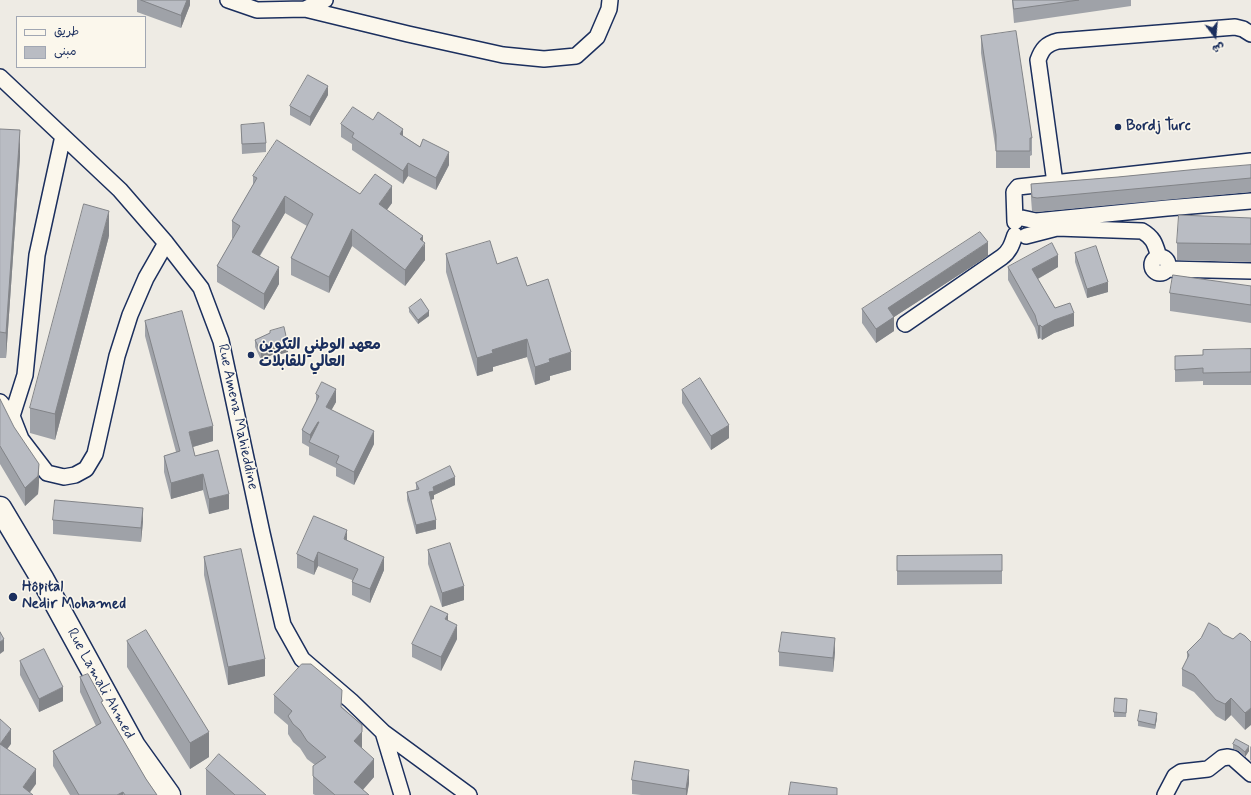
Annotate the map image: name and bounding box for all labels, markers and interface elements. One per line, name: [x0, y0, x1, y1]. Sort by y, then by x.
legend: [16, 16, 146, 68]
north arrow: [1195, 16, 1235, 56]
text: طريق: [54, 24, 79, 40]
text: ش: [1211, 39, 1226, 56]
text: مبنى: [54, 44, 77, 60]
place label: Bordj Turc: [1126, 118, 1191, 136]
marker: Bordj Turc: [1113, 122, 1123, 132]
place label: معهد الوطني التكوين العالي للقابلات: [259, 337, 381, 372]
street label: Rue Amena Mahieddine: [213, 343, 261, 491]
marker: معهد الوطني التكوين العالي للقابلات: [246, 350, 256, 360]
place label: Hôpital Nedir Mohamed: [22, 579, 126, 614]
marker: Hôpital Nedir Mohamed: [7, 591, 19, 603]
street label: Rue Lamali Ahmed: [62, 625, 138, 743]

